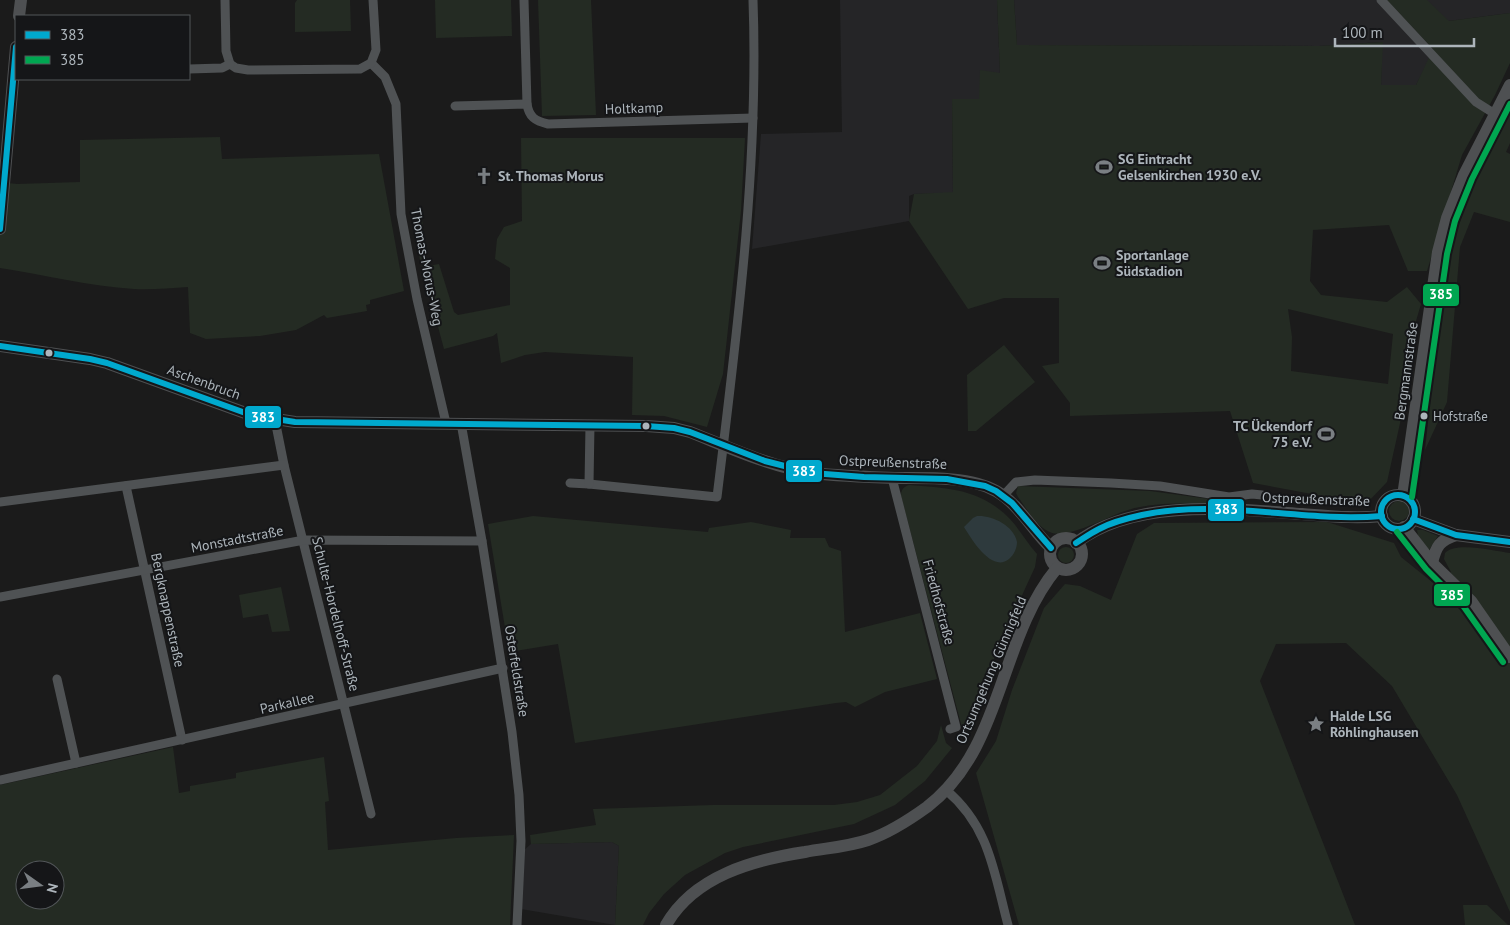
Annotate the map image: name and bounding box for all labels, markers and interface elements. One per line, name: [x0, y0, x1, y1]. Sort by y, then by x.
legend: [15, 15, 190, 80]
scale bar: [1335, 15, 1474, 47]
text: 100 m: [1342, 23, 1383, 42]
text: 383: [60, 25, 85, 44]
text: 385: [60, 50, 85, 69]
street label: Holtkamp: [605, 98, 663, 118]
place label: SG Eintracht Gelsenkirchen 1930 e.V.: [1118, 150, 1261, 184]
sports icon: SG Eintracht Gelsenkirchen 1930 e.V.: [1094, 157, 1114, 177]
church icon: St. Thomas Morus: [474, 166, 494, 186]
place label: St. Thomas Morus: [498, 167, 604, 185]
street label: Thomas-Morus-Weg: [407, 207, 447, 327]
place label: Sportanlage Südstadion: [1116, 246, 1189, 280]
sports icon: Sportanlage Südstadion: [1092, 253, 1112, 273]
line badge: 385: [1422, 283, 1460, 307]
text: 385: [1429, 285, 1453, 303]
street label: Bergmannstraße: [1390, 321, 1422, 421]
unlabelled marker: [44, 348, 54, 358]
street label: Aschenbruch: [165, 360, 243, 404]
line badge: 383: [244, 405, 282, 429]
text: 383: [251, 408, 275, 426]
place label: Hofstraße: [1433, 408, 1488, 425]
marker: Hofstraße: [1419, 411, 1429, 421]
place label: TC Ückendorf 75 e.V.: [1233, 417, 1313, 451]
unlabelled marker: [641, 421, 651, 431]
sports icon: TC Ückendorf 75 e.V.: [1316, 424, 1336, 444]
street label: Ostpreußenstraße: [839, 451, 947, 473]
line badge: 383: [785, 459, 823, 483]
text: 383: [792, 462, 816, 480]
street label: Ostpreußenstraße: [1262, 488, 1370, 510]
line badge: 383: [1207, 498, 1245, 522]
text: 383: [1214, 500, 1238, 518]
street label: Monstadtstraße: [189, 521, 285, 557]
street label: Schulte-Hordelhoff-Straße: [308, 535, 364, 693]
street label: Bergknappenstraße: [147, 551, 189, 669]
street label: Friedhofstraße: [919, 557, 959, 647]
line badge: 385: [1433, 583, 1471, 607]
text: 385: [1440, 586, 1464, 604]
street label: Ortsumgehung Günnigfeld: [952, 593, 1030, 747]
street label: Osterfeldstraße: [501, 624, 533, 718]
street label: Parkallee: [258, 688, 316, 718]
place label: Halde LSG Röhlinghausen: [1330, 707, 1419, 741]
place icon: Halde LSG Röhlinghausen: [1306, 714, 1326, 734]
north arrow: [15, 860, 65, 910]
text: N: [43, 882, 62, 895]

